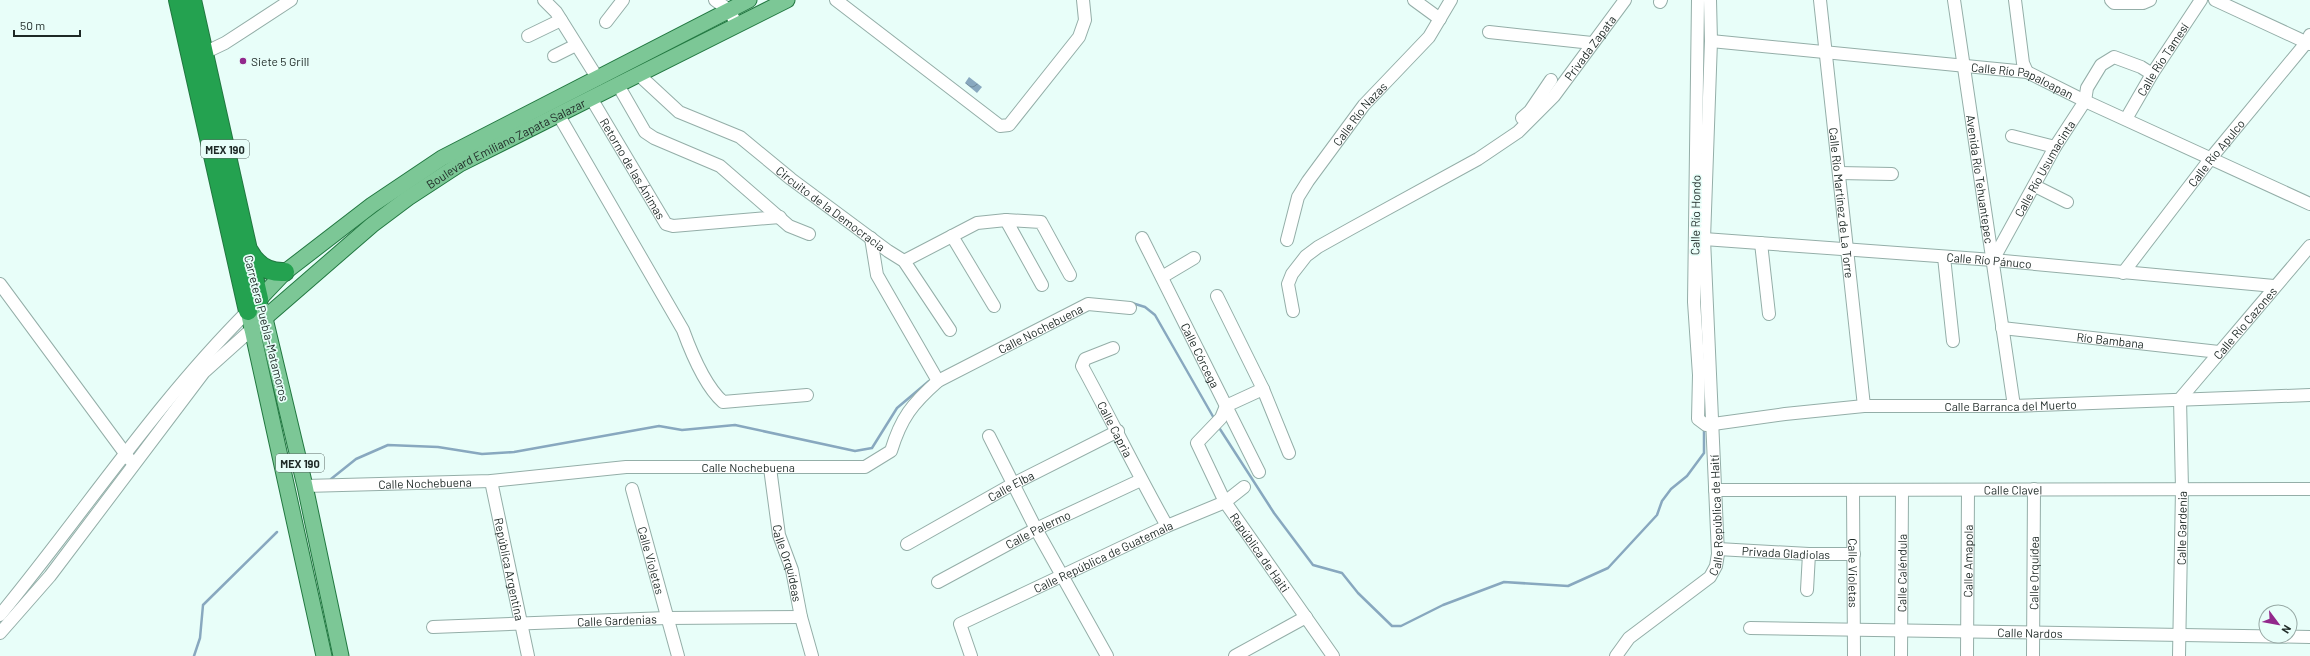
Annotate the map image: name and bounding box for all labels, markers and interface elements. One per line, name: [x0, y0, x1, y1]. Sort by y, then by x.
scale bar: [14, 12, 80, 38]
street label: Privada Zapata: [1561, 12, 1618, 83]
text: 50 m: [20, 18, 45, 32]
street label: Calle Río Tamesí: [2134, 20, 2191, 98]
place label: Siete 5 Grill: [251, 54, 309, 68]
marker: Siete 5 Grill: [238, 56, 248, 66]
street label: Calle Río Papaloapan: [1970, 60, 2076, 101]
street label: Calle Río Nazas: [1329, 79, 1390, 148]
street label: Boulevard Emiliano Zapata Salazar: [423, 95, 588, 191]
street label: Avenida Río Tehuantepec: [1964, 114, 1997, 244]
street label: Retorno de las Ánimas: [597, 115, 669, 222]
street label: Calle Río Apulco: [2185, 116, 2247, 189]
street label: Calle Río Usumacinta: [2011, 118, 2078, 219]
street label: Calle Río Martínez de La Torre: [1827, 127, 1857, 279]
road number: MEX 190: [201, 140, 249, 158]
street label: Circuito de la Democracia: [774, 163, 888, 254]
street label: Calle Río Hondo: [1687, 175, 1703, 255]
street label: Calle Río Pánuco: [1946, 250, 2032, 271]
street label: Carretera Puebla-Matamoros: [242, 254, 292, 403]
street label: Calle Río Cazones: [2210, 284, 2279, 362]
street label: Calle Nochebuena: [995, 301, 1085, 356]
street label: Calle Córcega: [1178, 320, 1223, 390]
street label: Río Bambana: [2076, 329, 2145, 351]
street label: Calle Barranca del Muerto: [1945, 397, 2077, 413]
street label: Calle Capria: [1095, 399, 1136, 459]
road number: MEX 190: [276, 454, 324, 472]
street label: Calle República de Haití: [1705, 454, 1725, 578]
street label: Calle Nochebuena: [701, 460, 795, 474]
street label: Calle Elba: [985, 468, 1036, 504]
street label: Calle Nochebuena: [378, 475, 472, 491]
street label: Calle Clavel: [1984, 482, 2042, 497]
street label: Calle Gardenia: [2174, 491, 2189, 565]
street label: Calle Palermo: [1003, 507, 1072, 551]
street label: República de Haiti: [1228, 510, 1293, 595]
street label: República Argentina: [492, 516, 527, 622]
street label: Calle República de Guatemala: [1031, 517, 1175, 595]
street label: Calle Orquídeas: [771, 524, 805, 603]
street label: Calle Amapola: [1960, 524, 1975, 598]
street label: Calle Violetas: [636, 525, 668, 596]
street label: Calle Caléndula: [1894, 534, 1909, 612]
street label: Calle Orquídea: [2026, 536, 2041, 610]
street label: Calle Violetas: [1846, 538, 1861, 608]
street label: Privada Gladiolas: [1741, 543, 1830, 561]
north arrow: [2258, 604, 2298, 644]
street label: Calle Gardenias: [577, 611, 657, 628]
text: N: [2279, 623, 2294, 636]
street label: Calle Nardos: [1997, 625, 2063, 640]

